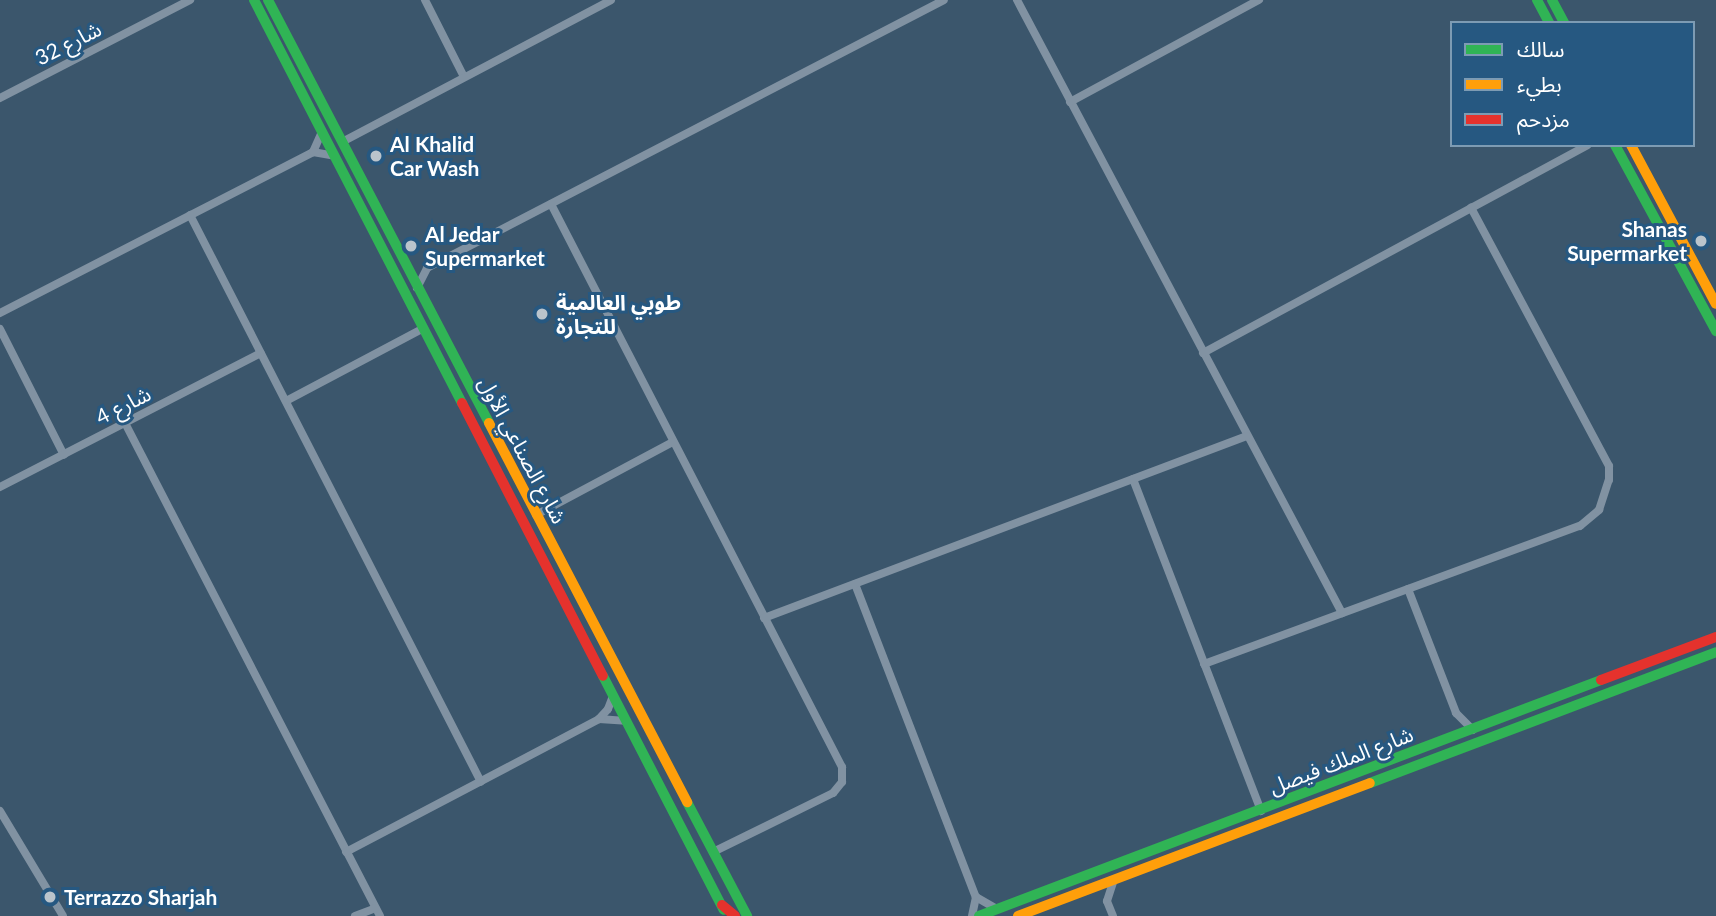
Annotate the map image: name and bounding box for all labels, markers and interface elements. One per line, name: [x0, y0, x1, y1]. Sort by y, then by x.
street label: شارع 32: [31, 16, 105, 70]
legend: [1450, 21, 1695, 147]
text: سالك: [1517, 36, 1564, 61]
text: بطيء: [1517, 71, 1562, 96]
text: مزدحم: [1517, 106, 1570, 131]
place label: Al Khalid Car Wash: [390, 131, 480, 181]
marker: Al Khalid Car Wash: [368, 148, 384, 164]
place label: Shanas Supermarket: [1567, 216, 1687, 266]
place label: Al Jedar Supermarket: [425, 221, 545, 271]
marker: Shanas Supermarket: [1693, 233, 1709, 249]
marker: Al Jedar Supermarket: [403, 238, 419, 254]
place label: طوبي العالمية للتجارة: [556, 289, 681, 339]
marker: طوبي العالمية للتجارة: [534, 306, 550, 322]
street label: شارع الصناعي الأول: [474, 372, 572, 528]
street label: شارع 4: [91, 380, 155, 430]
street label: شارع الملك فيصل: [1265, 721, 1417, 799]
place label: Terrazzo Sharjah: [64, 884, 217, 910]
marker: Terrazzo Sharjah: [42, 889, 58, 905]

